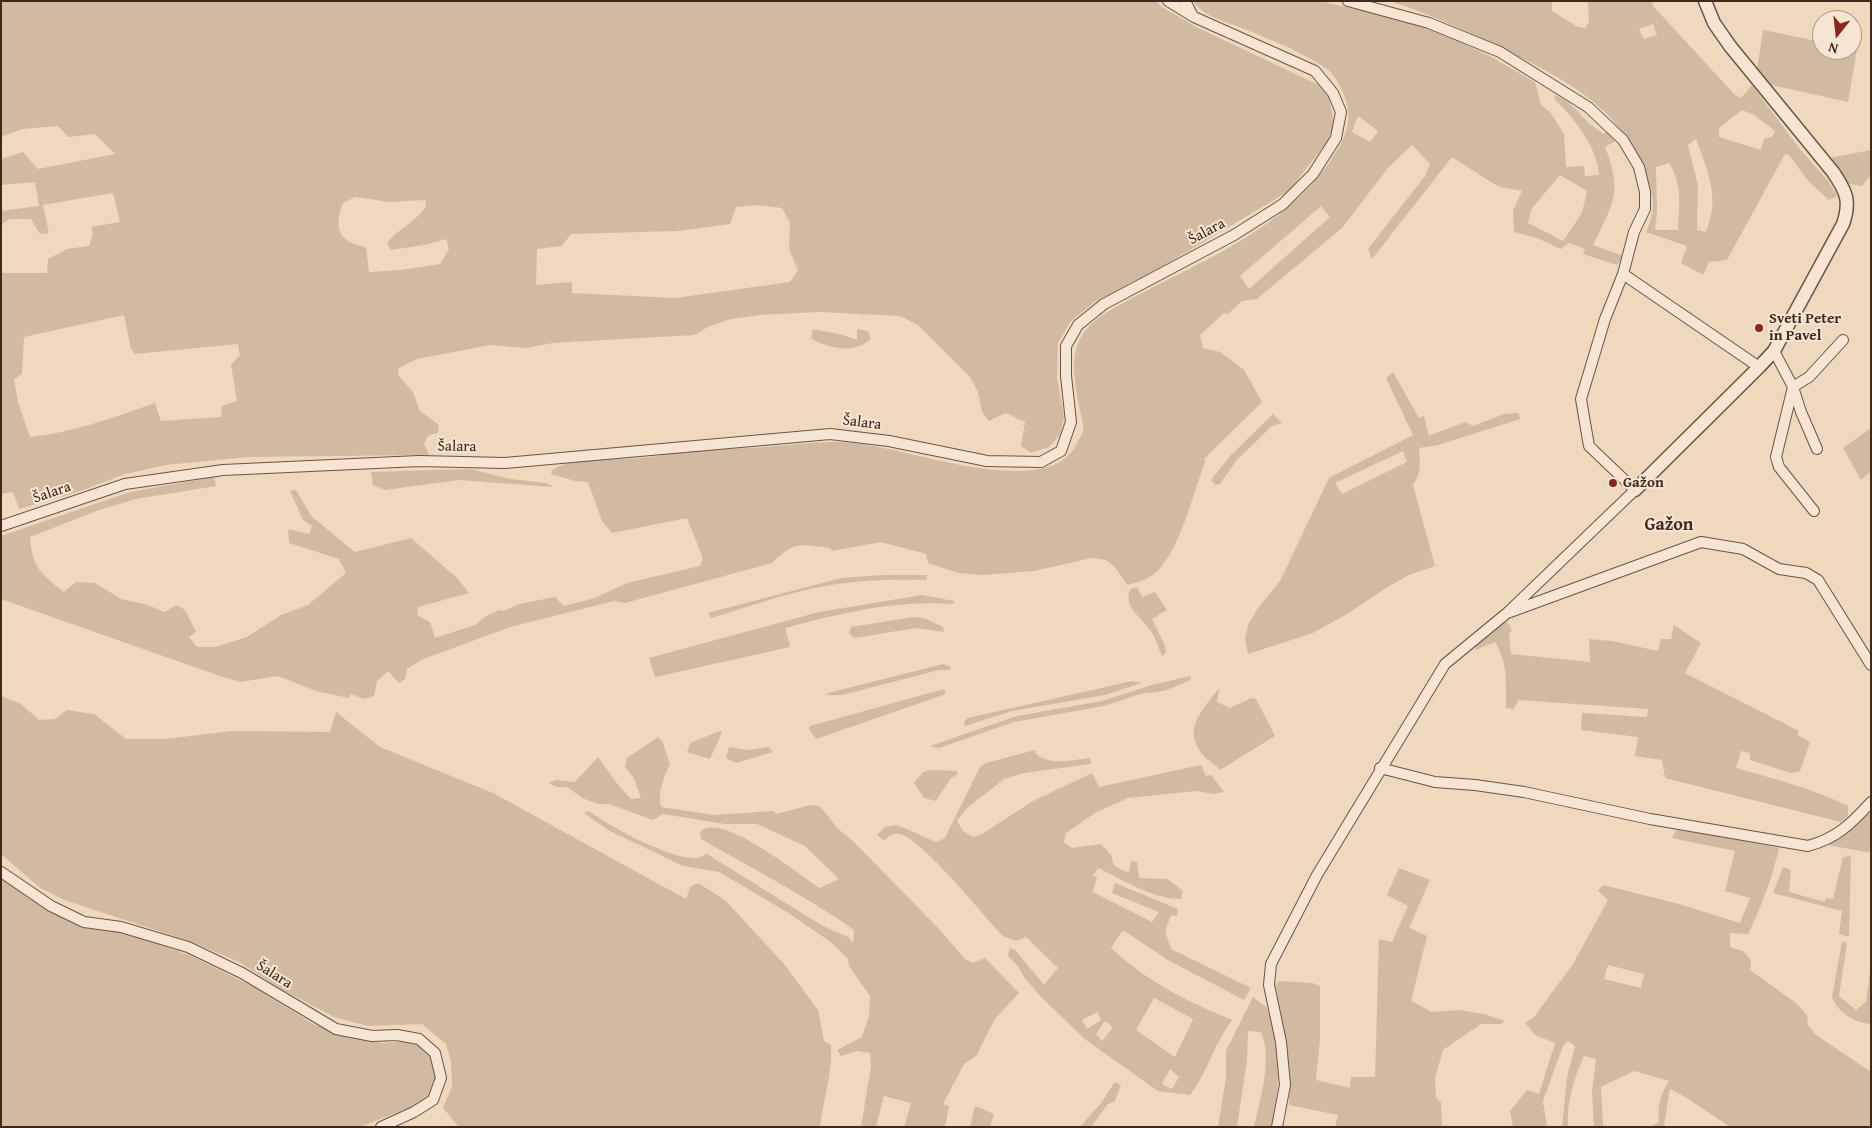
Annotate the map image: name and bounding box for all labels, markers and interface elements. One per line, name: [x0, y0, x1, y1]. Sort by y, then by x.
north arrow: [1812, 10, 1862, 60]
text: N: [1826, 38, 1840, 59]
street label: Šalara: [1186, 215, 1228, 249]
place label: Sveti Peter in Pavel: [1769, 310, 1841, 345]
marker: Sveti Peter in Pavel: [1753, 322, 1765, 334]
street label: Šalara: [842, 412, 882, 434]
street label: Šalara: [437, 438, 477, 456]
place label: Gažon: [1623, 474, 1664, 492]
marker: Gažon: [1607, 477, 1619, 489]
street label: Šalara: [31, 478, 73, 508]
district label: Gažon: [1645, 514, 1693, 536]
street label: Šalara: [253, 957, 295, 993]

